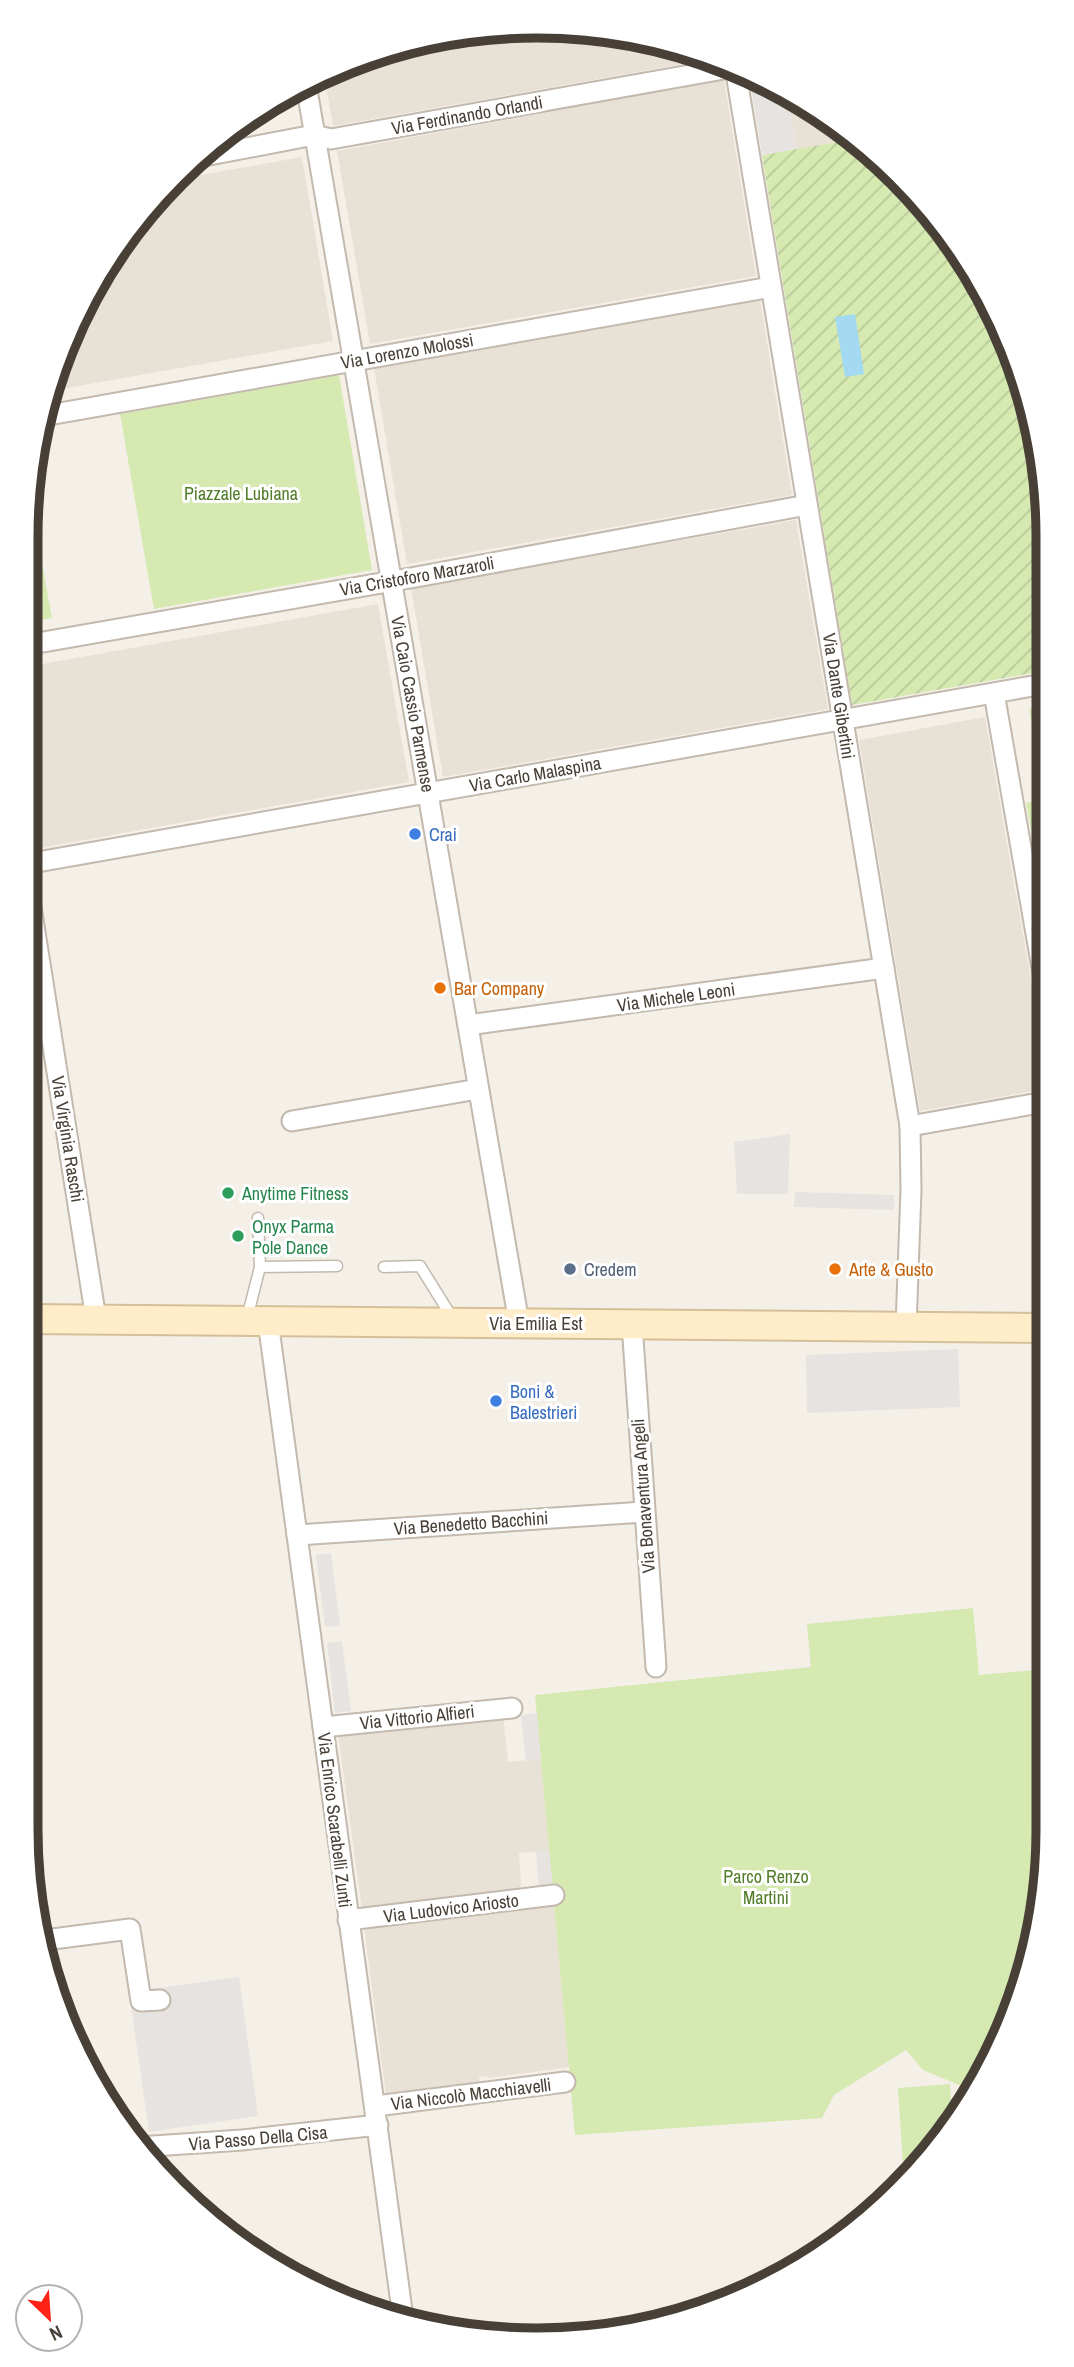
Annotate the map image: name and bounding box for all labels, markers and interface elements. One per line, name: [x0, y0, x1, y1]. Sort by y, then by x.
street label: Via Ferdinando Orlandi: [389, 89, 545, 141]
street label: Via Lorenzo Molossi: [339, 327, 475, 375]
park label: Piazzale Lubiana: [184, 481, 298, 506]
street label: Via Cristoforo Marzaroli: [338, 550, 496, 602]
street label: Via Caio Cassio Parmense: [385, 614, 441, 794]
street label: Via Dante Gibertini: [817, 631, 861, 761]
street label: Via Carlo Malaspina: [467, 750, 603, 798]
place label: Crai: [429, 822, 457, 847]
marker: Crai: [407, 826, 423, 842]
place label: Bar Company: [454, 976, 545, 1001]
street label: Via Michele Leoni: [615, 976, 737, 1018]
marker: Bar Company: [432, 980, 448, 996]
street label: Via Virginia Raschi: [46, 1074, 90, 1204]
place label: Anytime Fitness: [241, 1181, 349, 1206]
marker: Anytime Fitness: [220, 1185, 236, 1201]
place label: Onyx Parma Pole Dance: [252, 1214, 334, 1260]
marker: Onyx Parma Pole Dance: [230, 1228, 246, 1244]
place label: Credem: [584, 1257, 637, 1282]
place label: Arte & Gusto: [848, 1257, 934, 1282]
marker: Credem: [562, 1261, 578, 1277]
marker: Arte & Gusto: [827, 1261, 843, 1277]
street label: Via Emilia Est: [489, 1311, 583, 1336]
place label: Boni & Balestrieri: [510, 1379, 577, 1425]
marker: Boni & Balestrieri: [488, 1393, 504, 1409]
street label: Via Bonaventura Angeli: [625, 1418, 661, 1574]
street label: Via Benedetto Bacchini: [393, 1505, 549, 1541]
street label: Via Vittorio Alfieri: [358, 1699, 476, 1735]
street label: Via Enrico Scarabelli Zunti: [312, 1731, 358, 1909]
park label: Parco Renzo Martini: [723, 1864, 809, 1910]
street label: Via Ludovico Ariosto: [382, 1887, 520, 1929]
street label: Via Niccolò Macchiavelli: [389, 2072, 553, 2116]
street label: Via Passo Della Cisa: [188, 2119, 328, 2157]
north arrow: [14, 2283, 84, 2353]
text: N: [46, 2319, 67, 2348]

